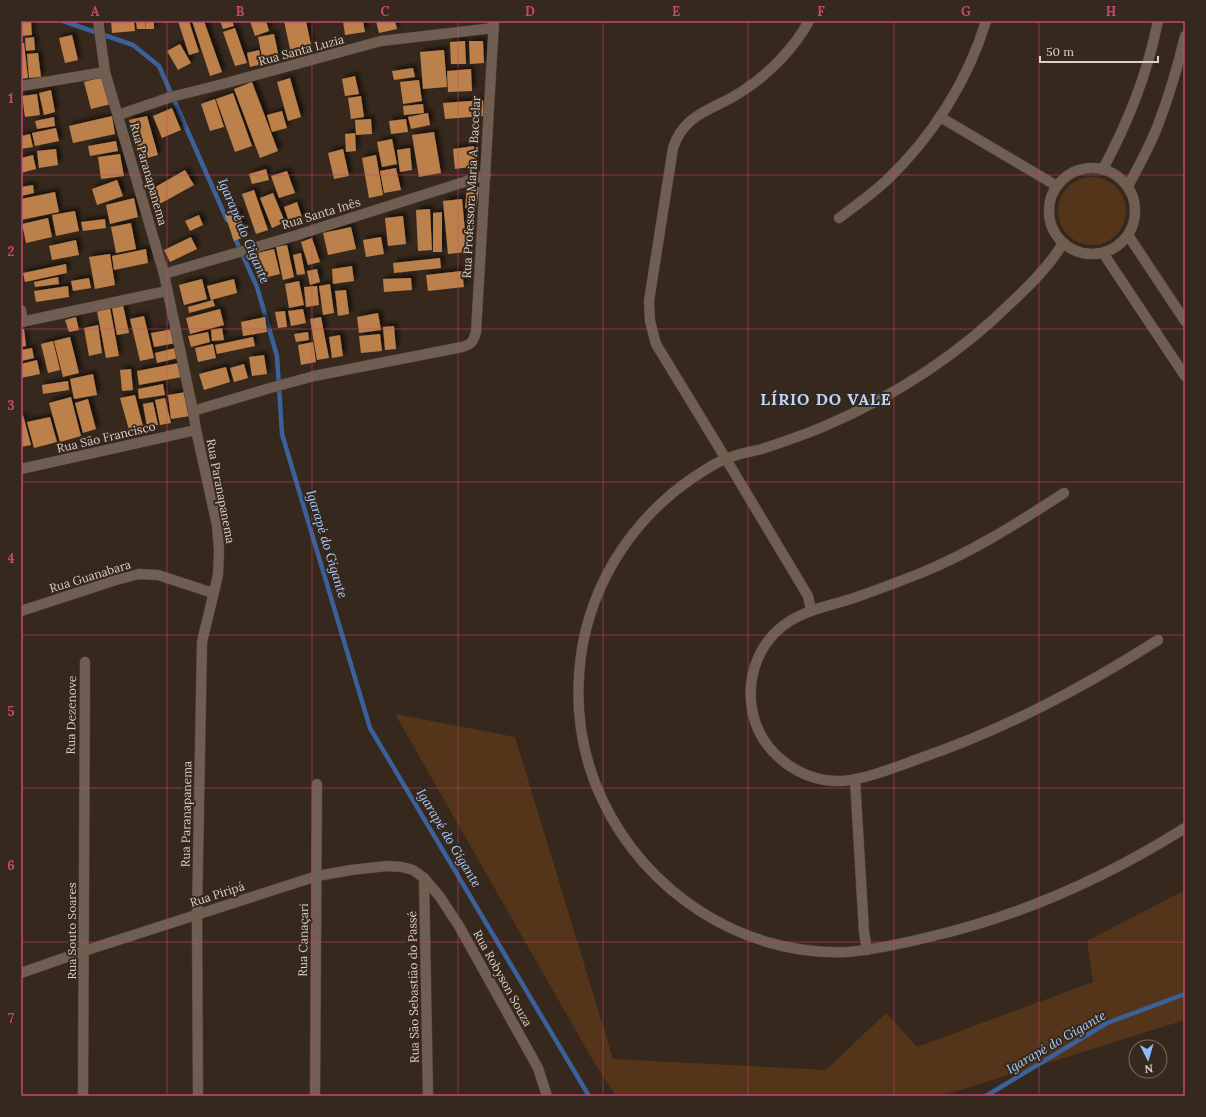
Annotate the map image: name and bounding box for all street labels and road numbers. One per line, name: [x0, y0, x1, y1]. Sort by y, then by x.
street label: Rua Santa Luzia: [257, 31, 345, 69]
street label: Rua Professora Maria A. Baccelar: [459, 95, 483, 279]
street label: Rua Paranapanema: [127, 121, 171, 227]
street label: Rua Santa Inês: [280, 194, 363, 232]
street label: Rua São Francisco: [55, 418, 157, 456]
street label: Rua Paranapanema: [203, 437, 239, 545]
street label: Rua Guanabara: [47, 556, 133, 596]
street label: Rua Dezenove: [63, 675, 79, 755]
street label: Rua Paranapanema: [178, 761, 194, 867]
street label: Rua Piripá: [188, 878, 246, 910]
street label: Rua Souto Soares: [64, 882, 79, 980]
street label: Rua Canaçari: [295, 903, 311, 977]
street label: Rua São Sebastião do Passé: [404, 910, 422, 1063]
street label: Rua Robyson Souza: [470, 927, 536, 1029]

